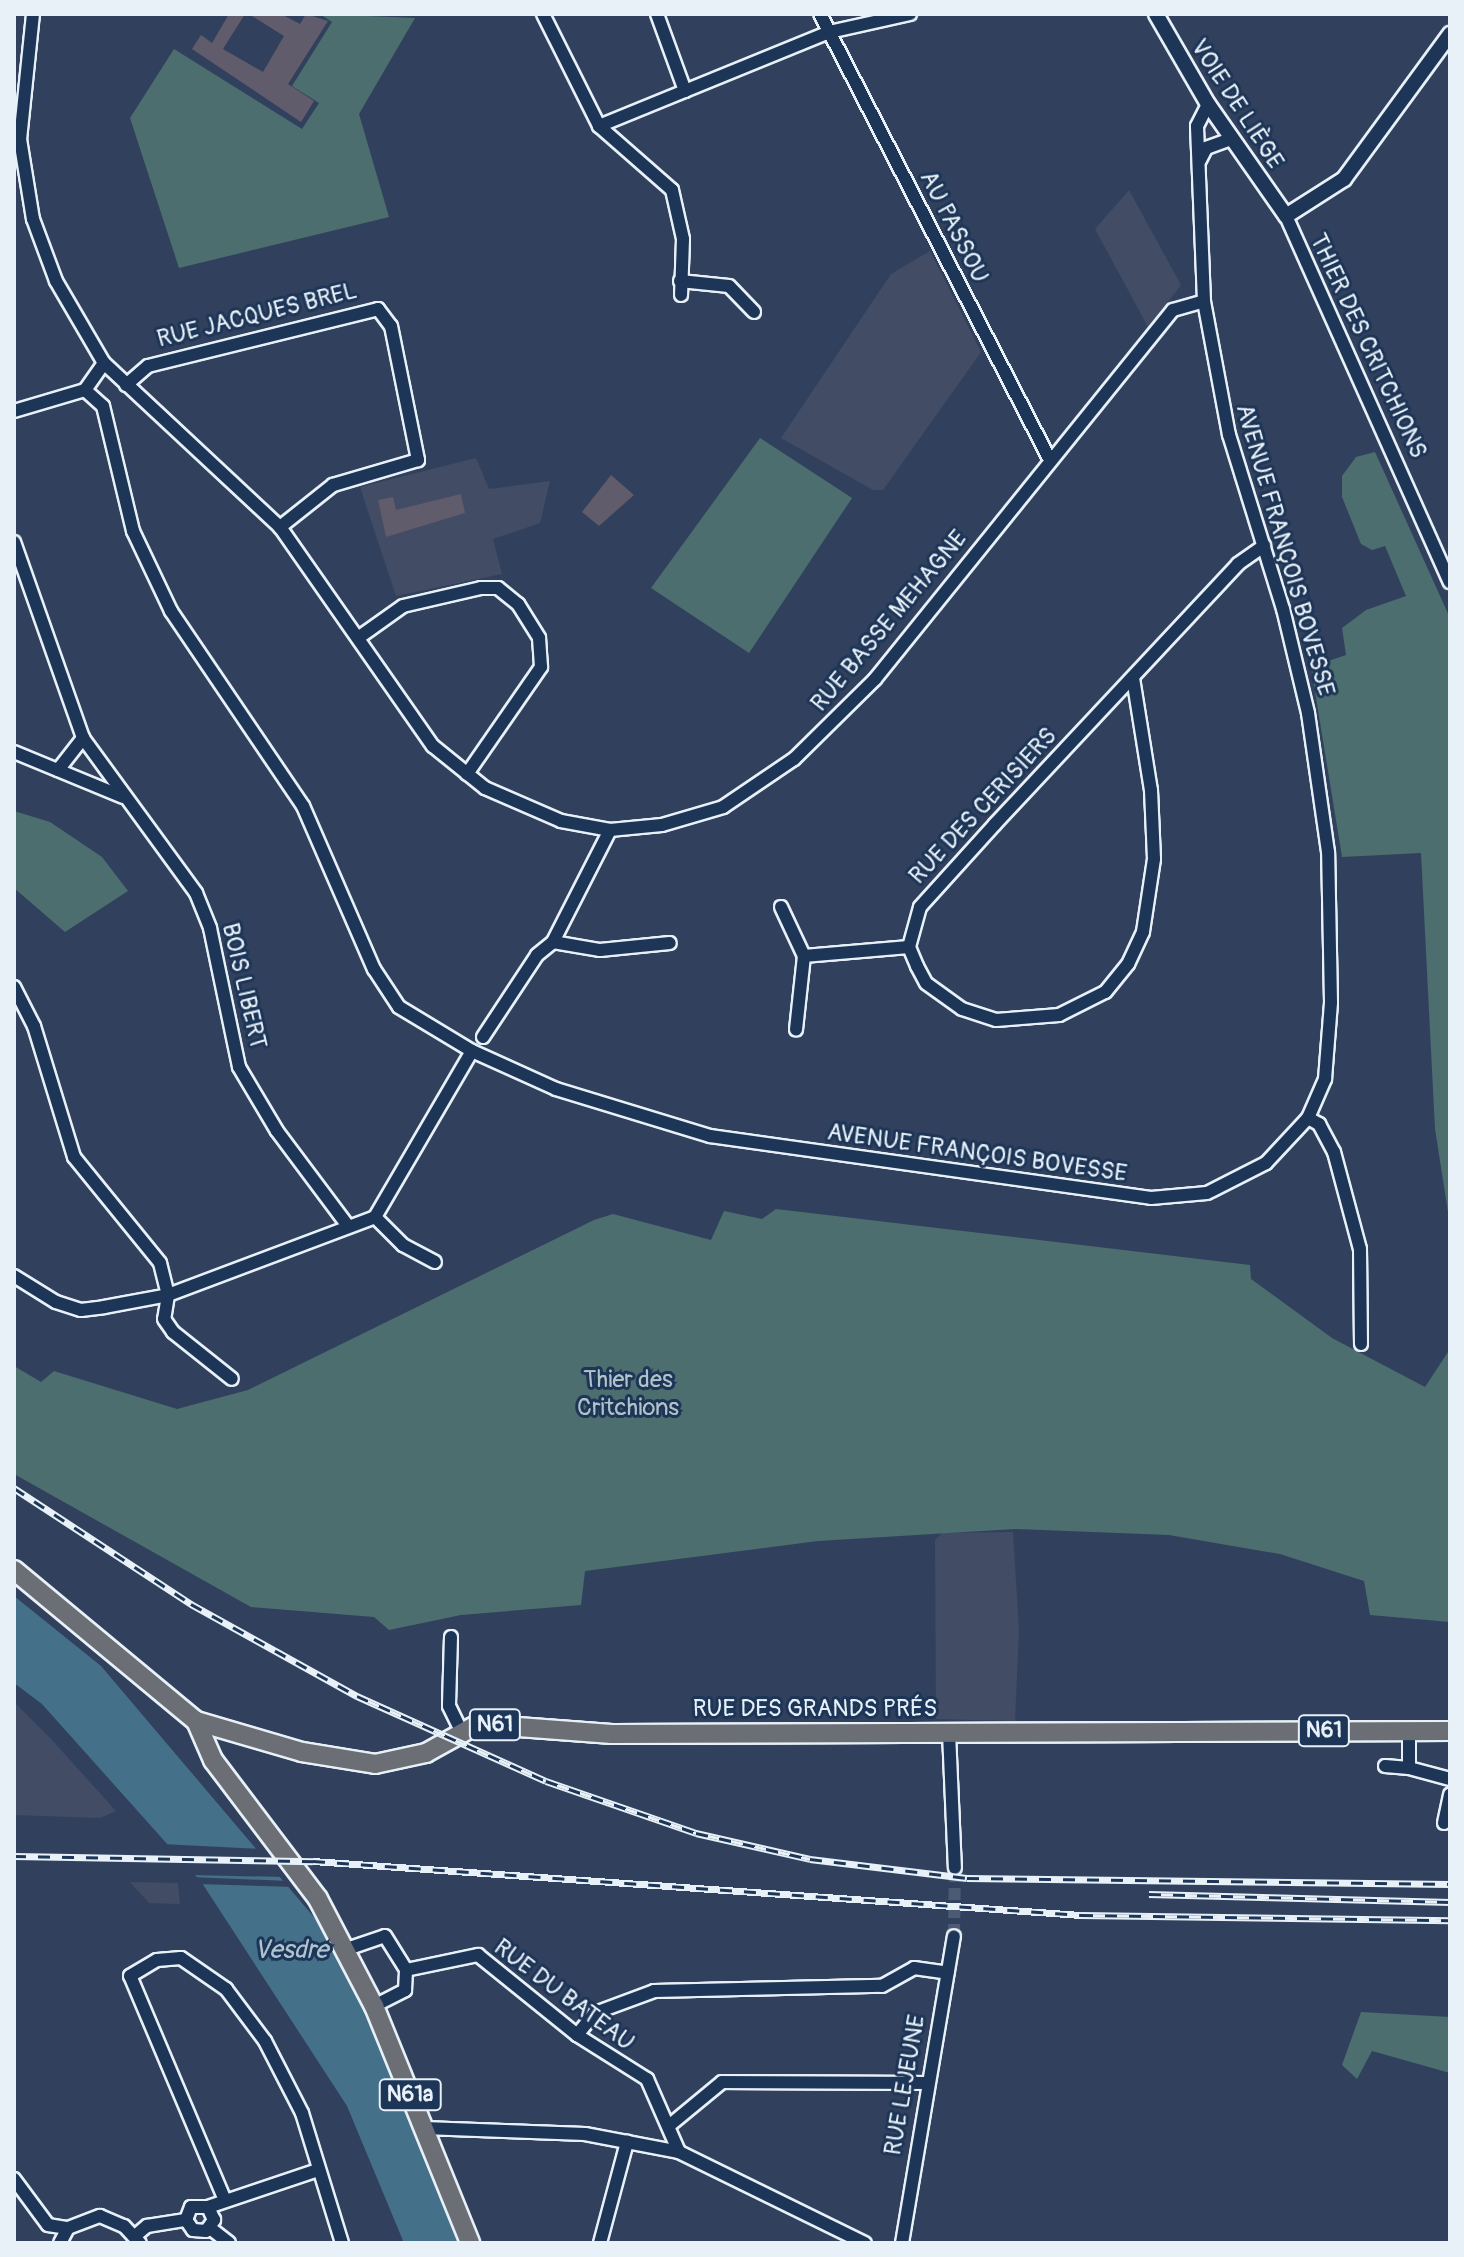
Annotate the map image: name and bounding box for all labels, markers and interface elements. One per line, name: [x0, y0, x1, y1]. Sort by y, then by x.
street label: VOIE DE LIÈGE: [1184, 34, 1290, 174]
street label: AU PASSOU: [913, 166, 995, 288]
street label: THIER DES CRITCHIONS: [1303, 229, 1433, 463]
street label: RUE JACQUES BREL: [154, 276, 360, 354]
street label: AVENUE FRANÇOIS BOVESSE: [1230, 401, 1340, 699]
street label: RUE BASSE MEHAGNE: [805, 525, 973, 717]
street label: RUE DES CERISIERS: [903, 722, 1063, 890]
street label: BOIS LIBERT: [216, 920, 272, 1052]
street label: AVENUE FRANÇOIS BOVESSE: [825, 1118, 1129, 1188]
park label: Thier des Critchions: [577, 1366, 679, 1422]
street label: RUE DES GRANDS PRÉS: [693, 1695, 937, 1723]
road number: N61: [467, 1707, 523, 1743]
road number: N61: [1296, 1713, 1352, 1749]
street label: RUE DU BATEAU: [488, 1933, 640, 2057]
water label: Vesdre: [254, 1935, 328, 1967]
street label: RUE LEJEUNE: [878, 2013, 932, 2157]
road number: N61a: [378, 2077, 442, 2113]

